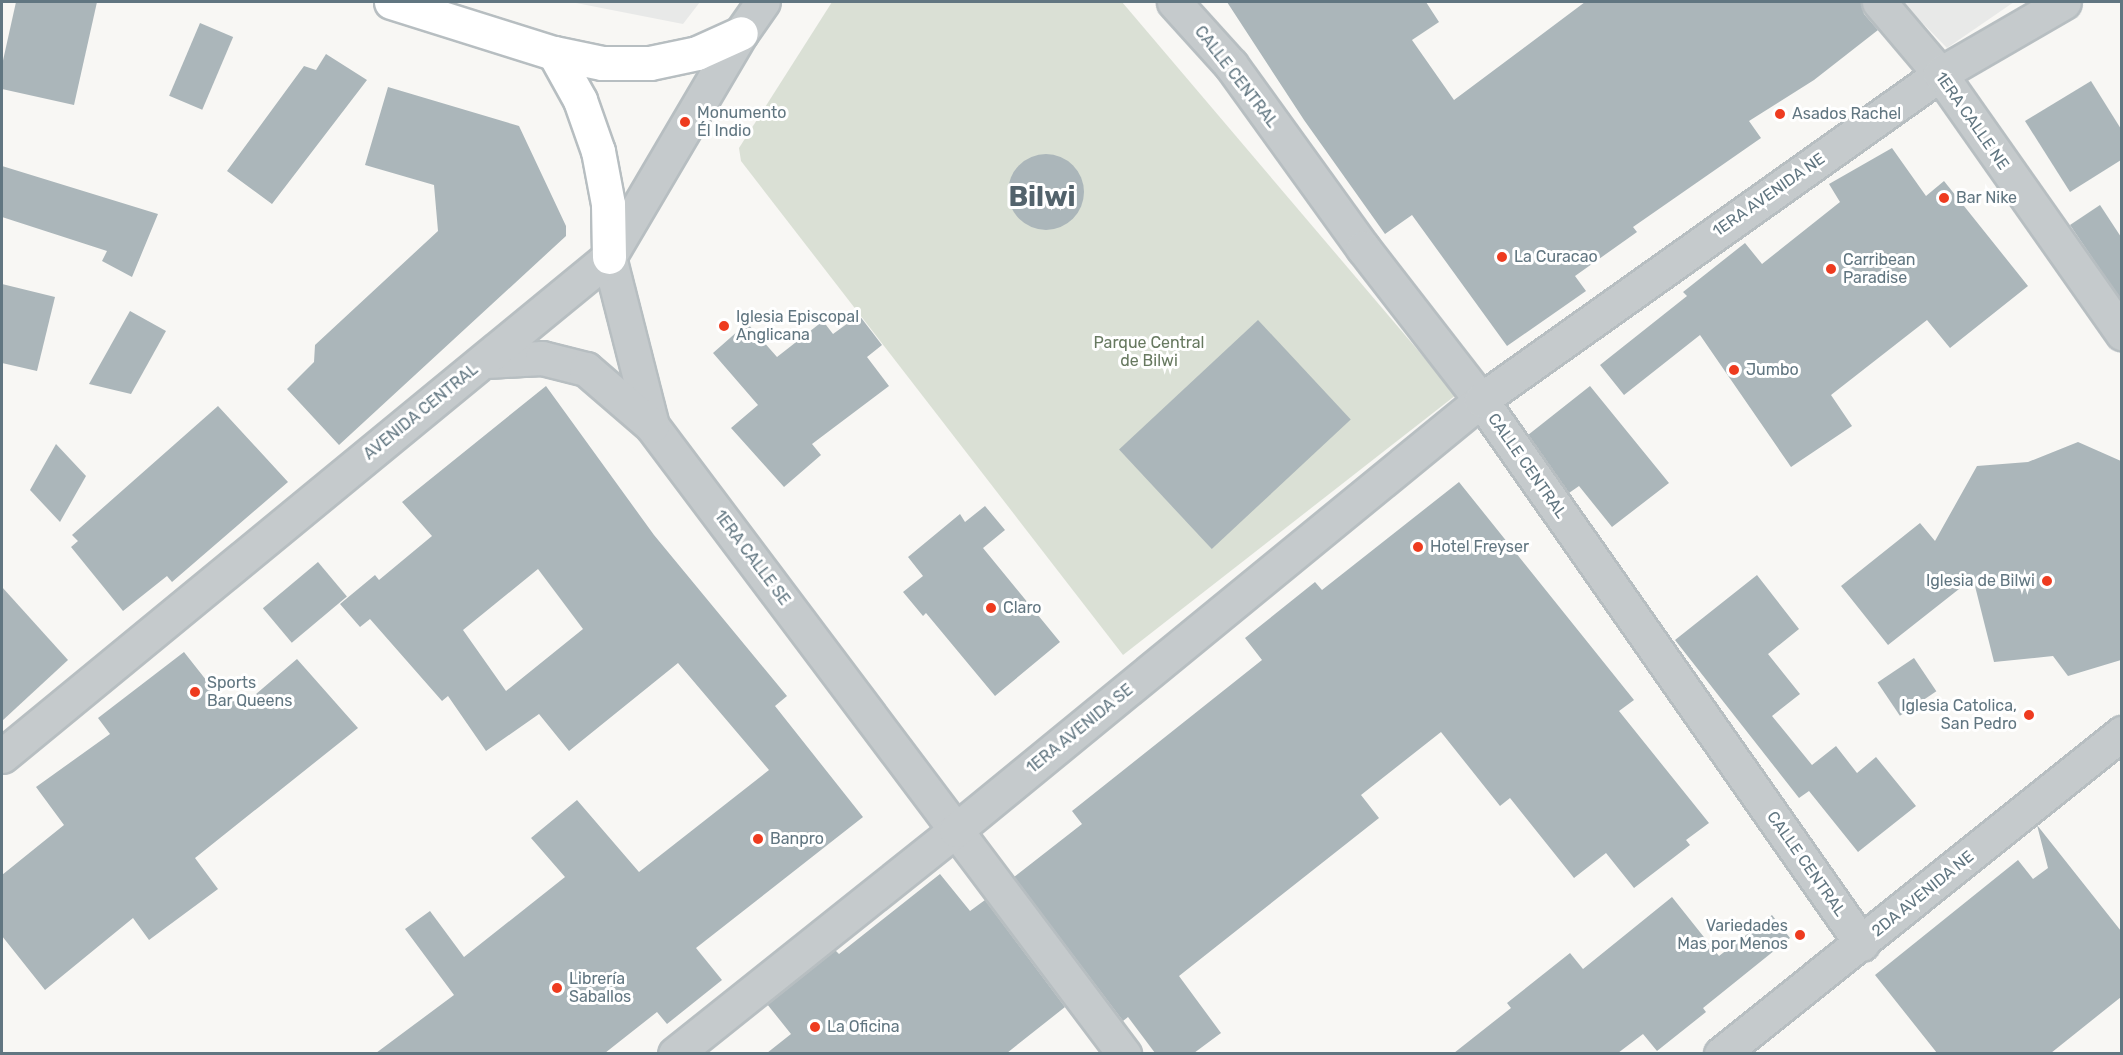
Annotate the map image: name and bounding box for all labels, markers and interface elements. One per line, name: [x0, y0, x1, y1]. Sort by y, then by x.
street label: CALLE CENTRAL: [1190, 22, 1282, 132]
street label: 1ERA CALLE NE: [1931, 68, 2013, 174]
place label: Monumento Él Indio: [697, 103, 786, 141]
place label: Asados Rachel: [1792, 104, 1901, 124]
marker: Asados Rachel: [1773, 107, 1787, 121]
marker: Monumento Él Indio: [678, 115, 692, 129]
street label: 1ERA AVENIDA NE: [1709, 149, 1829, 241]
district label: Bilwi: [1008, 180, 1076, 214]
place label: Bar Nike: [1956, 188, 2017, 208]
marker: Bar Nike: [1937, 191, 1951, 205]
place label: La Curacao: [1514, 247, 1598, 267]
marker: La Curacao: [1495, 250, 1509, 264]
place label: Carribean Paradise: [1843, 250, 1916, 288]
marker: Carribean Paradise: [1824, 262, 1838, 276]
place label: Iglesia Episcopal Anglicana: [736, 307, 859, 345]
marker: Iglesia Episcopal Anglicana: [717, 319, 731, 333]
park label: Parque Central de Bilwi: [1093, 333, 1205, 371]
street label: AVENIDA CENTRAL: [360, 360, 482, 464]
place label: Jumbo: [1746, 360, 1799, 380]
marker: Jumbo: [1727, 363, 1741, 377]
street label: CALLE CENTRAL: [1484, 410, 1570, 522]
street label: 1ERA CALLE SE: [710, 507, 794, 609]
place label: Hotel Freyser: [1430, 537, 1529, 557]
marker: Hotel Freyser: [1411, 540, 1425, 554]
place label: Iglesia de Bilwi: [1926, 571, 2035, 591]
marker: Iglesia de Bilwi: [2040, 574, 2054, 588]
place label: Claro: [1003, 598, 1041, 618]
marker: Claro: [984, 601, 998, 615]
place label: Sports Bar Queens: [207, 673, 293, 711]
street label: 1ERA AVENIDA SE: [1023, 680, 1137, 778]
marker: Sports Bar Queens: [188, 685, 202, 699]
place label: Iglesia Catolica, San Pedro: [1901, 696, 2017, 734]
marker: Iglesia Catolica, San Pedro: [2022, 708, 2036, 722]
street label: CALLE CENTRAL: [1763, 808, 1849, 920]
place label: Banpro: [770, 829, 824, 849]
marker: Banpro: [751, 832, 765, 846]
street label: 2DA AVENIDA NE: [1868, 847, 1978, 941]
place label: Variedades Mas por Menos: [1677, 916, 1788, 954]
marker: Variedades Mas por Menos: [1793, 928, 1807, 942]
place label: Librería Saballos: [569, 969, 631, 1007]
marker: Librería Saballos: [550, 981, 564, 995]
place label: La Oficina: [827, 1017, 900, 1037]
marker: La Oficina: [808, 1020, 822, 1034]

